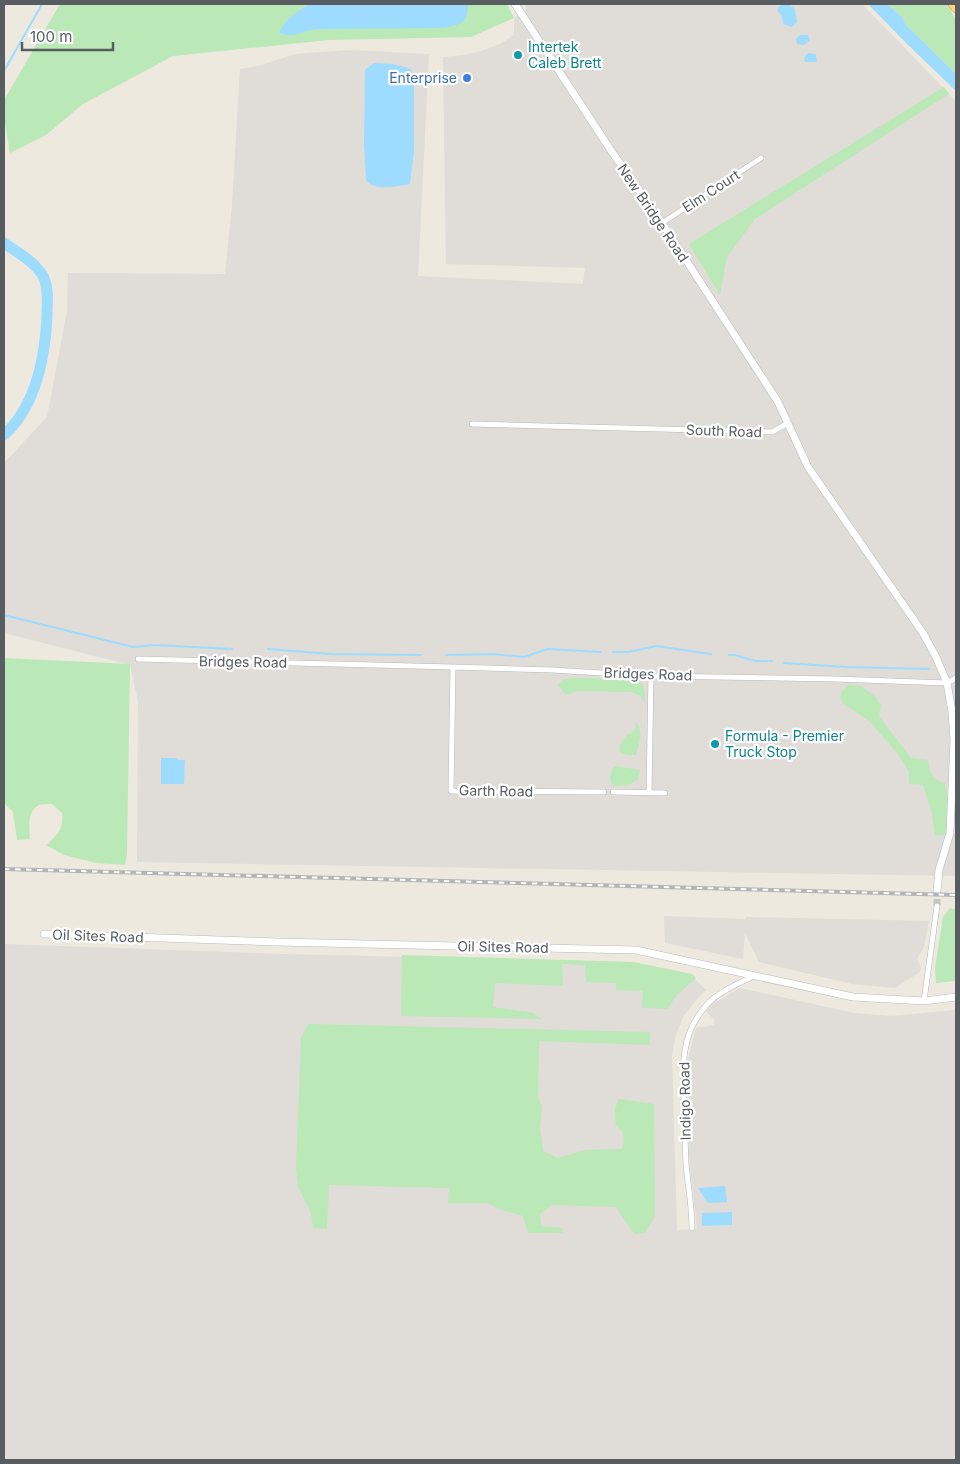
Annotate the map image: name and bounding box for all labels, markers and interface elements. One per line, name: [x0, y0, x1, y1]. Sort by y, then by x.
scale bar: [22, 20, 114, 52]
text: 100 m: [30, 27, 72, 46]
place label: Intertek Caleb Brett: [528, 38, 602, 71]
marker: Intertek Caleb Brett: [512, 49, 524, 61]
place label: Enterprise: [389, 69, 457, 86]
marker: Enterprise: [461, 72, 473, 84]
street label: New Bridge Road: [614, 160, 693, 265]
street label: Elm Court: [679, 166, 743, 215]
street label: South Road: [686, 421, 762, 440]
street label: Bridges Road: [199, 652, 287, 671]
street label: Bridges Road: [604, 663, 693, 684]
place label: Formula - Premier Truck Stop: [725, 727, 844, 760]
marker: Formula - Premier Truck Stop: [709, 738, 721, 750]
street label: Garth Road: [459, 781, 533, 800]
street label: Oil Sites Road: [52, 925, 144, 946]
street label: Oil Sites Road: [457, 937, 549, 956]
street label: Indigo Road: [675, 1062, 694, 1140]

